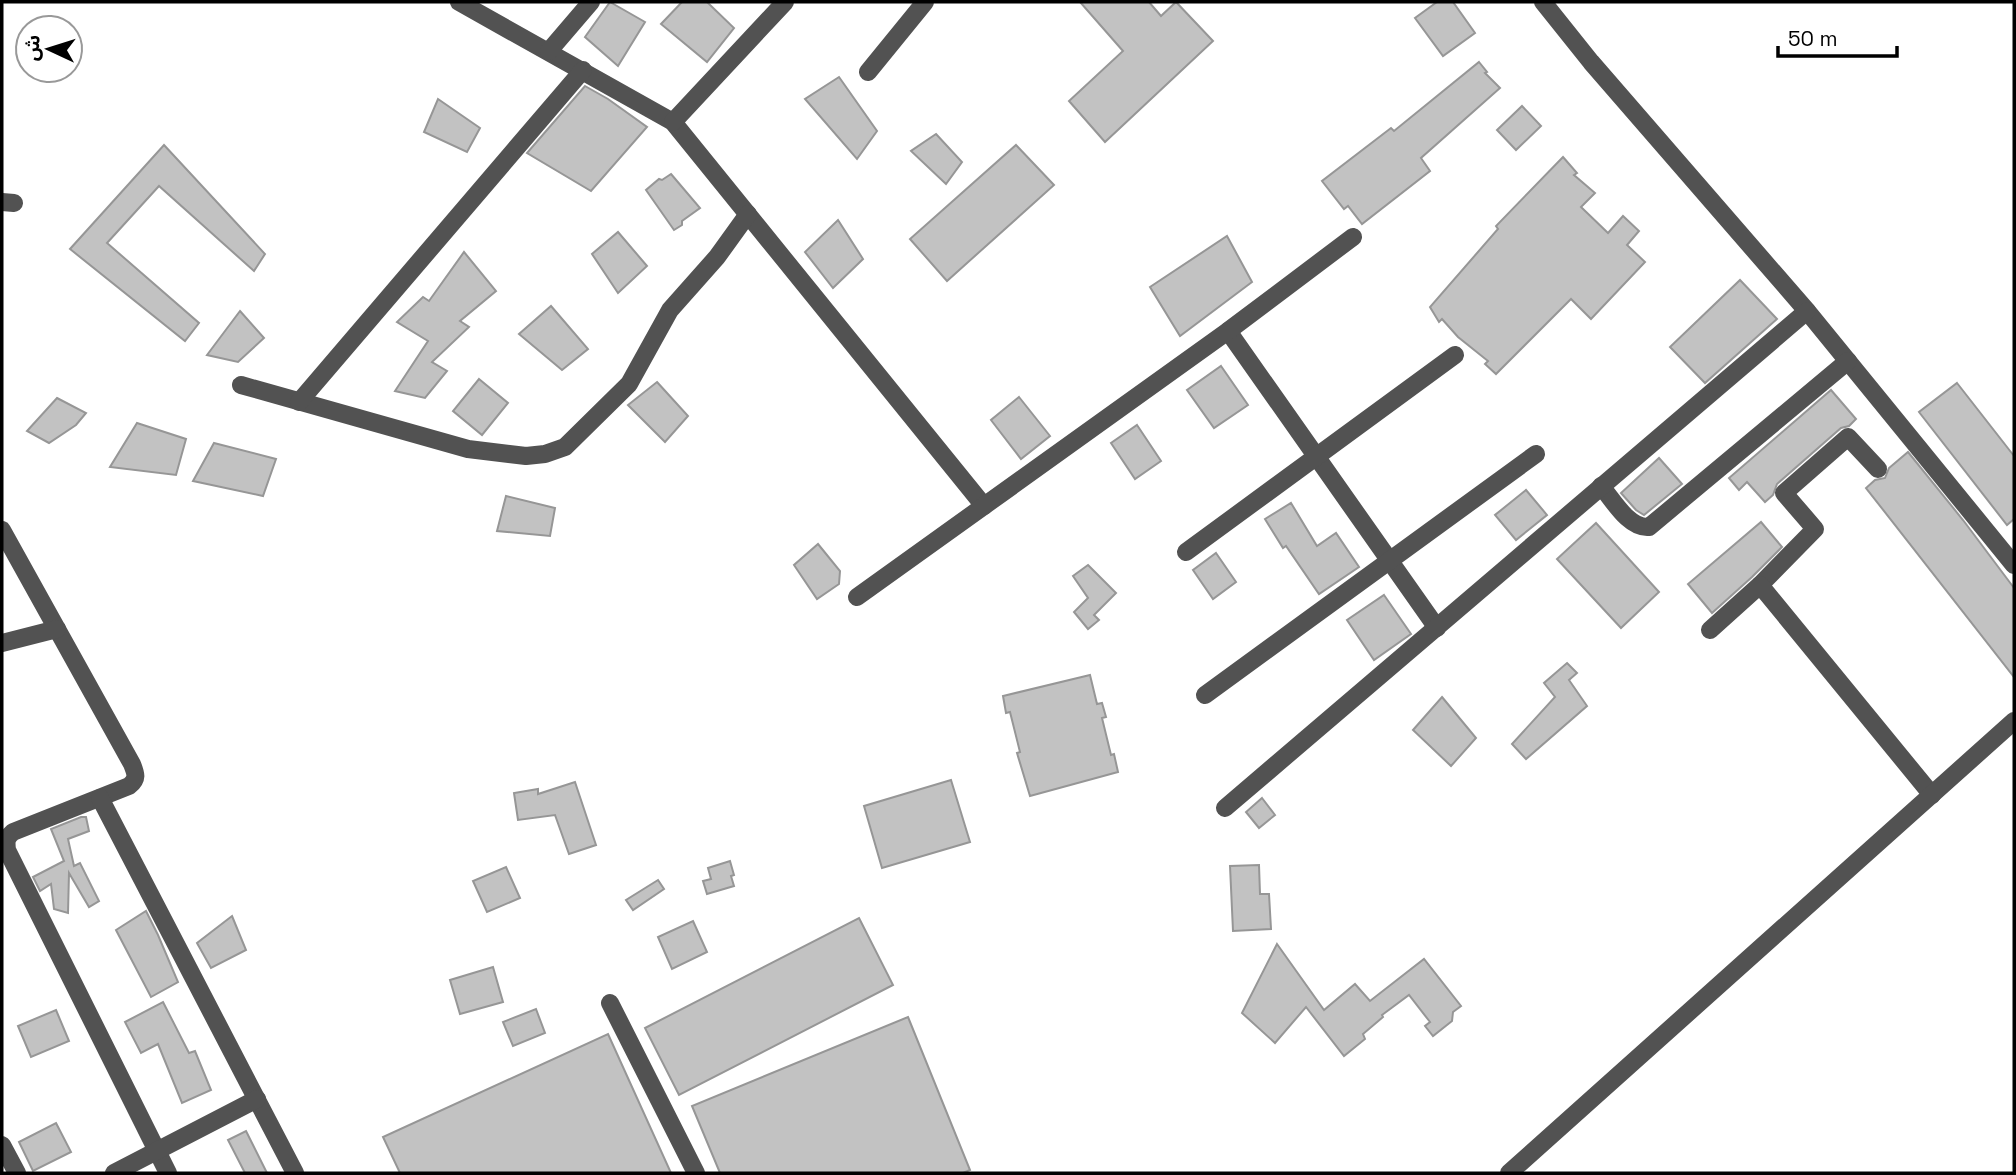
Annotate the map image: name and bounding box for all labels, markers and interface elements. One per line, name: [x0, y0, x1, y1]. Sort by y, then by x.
north arrow: [14, 14, 84, 84]
scale bar: [1778, 14, 1897, 58]
text: 50 m: [1788, 25, 1838, 52]
text: ش: [19, 34, 46, 62]

